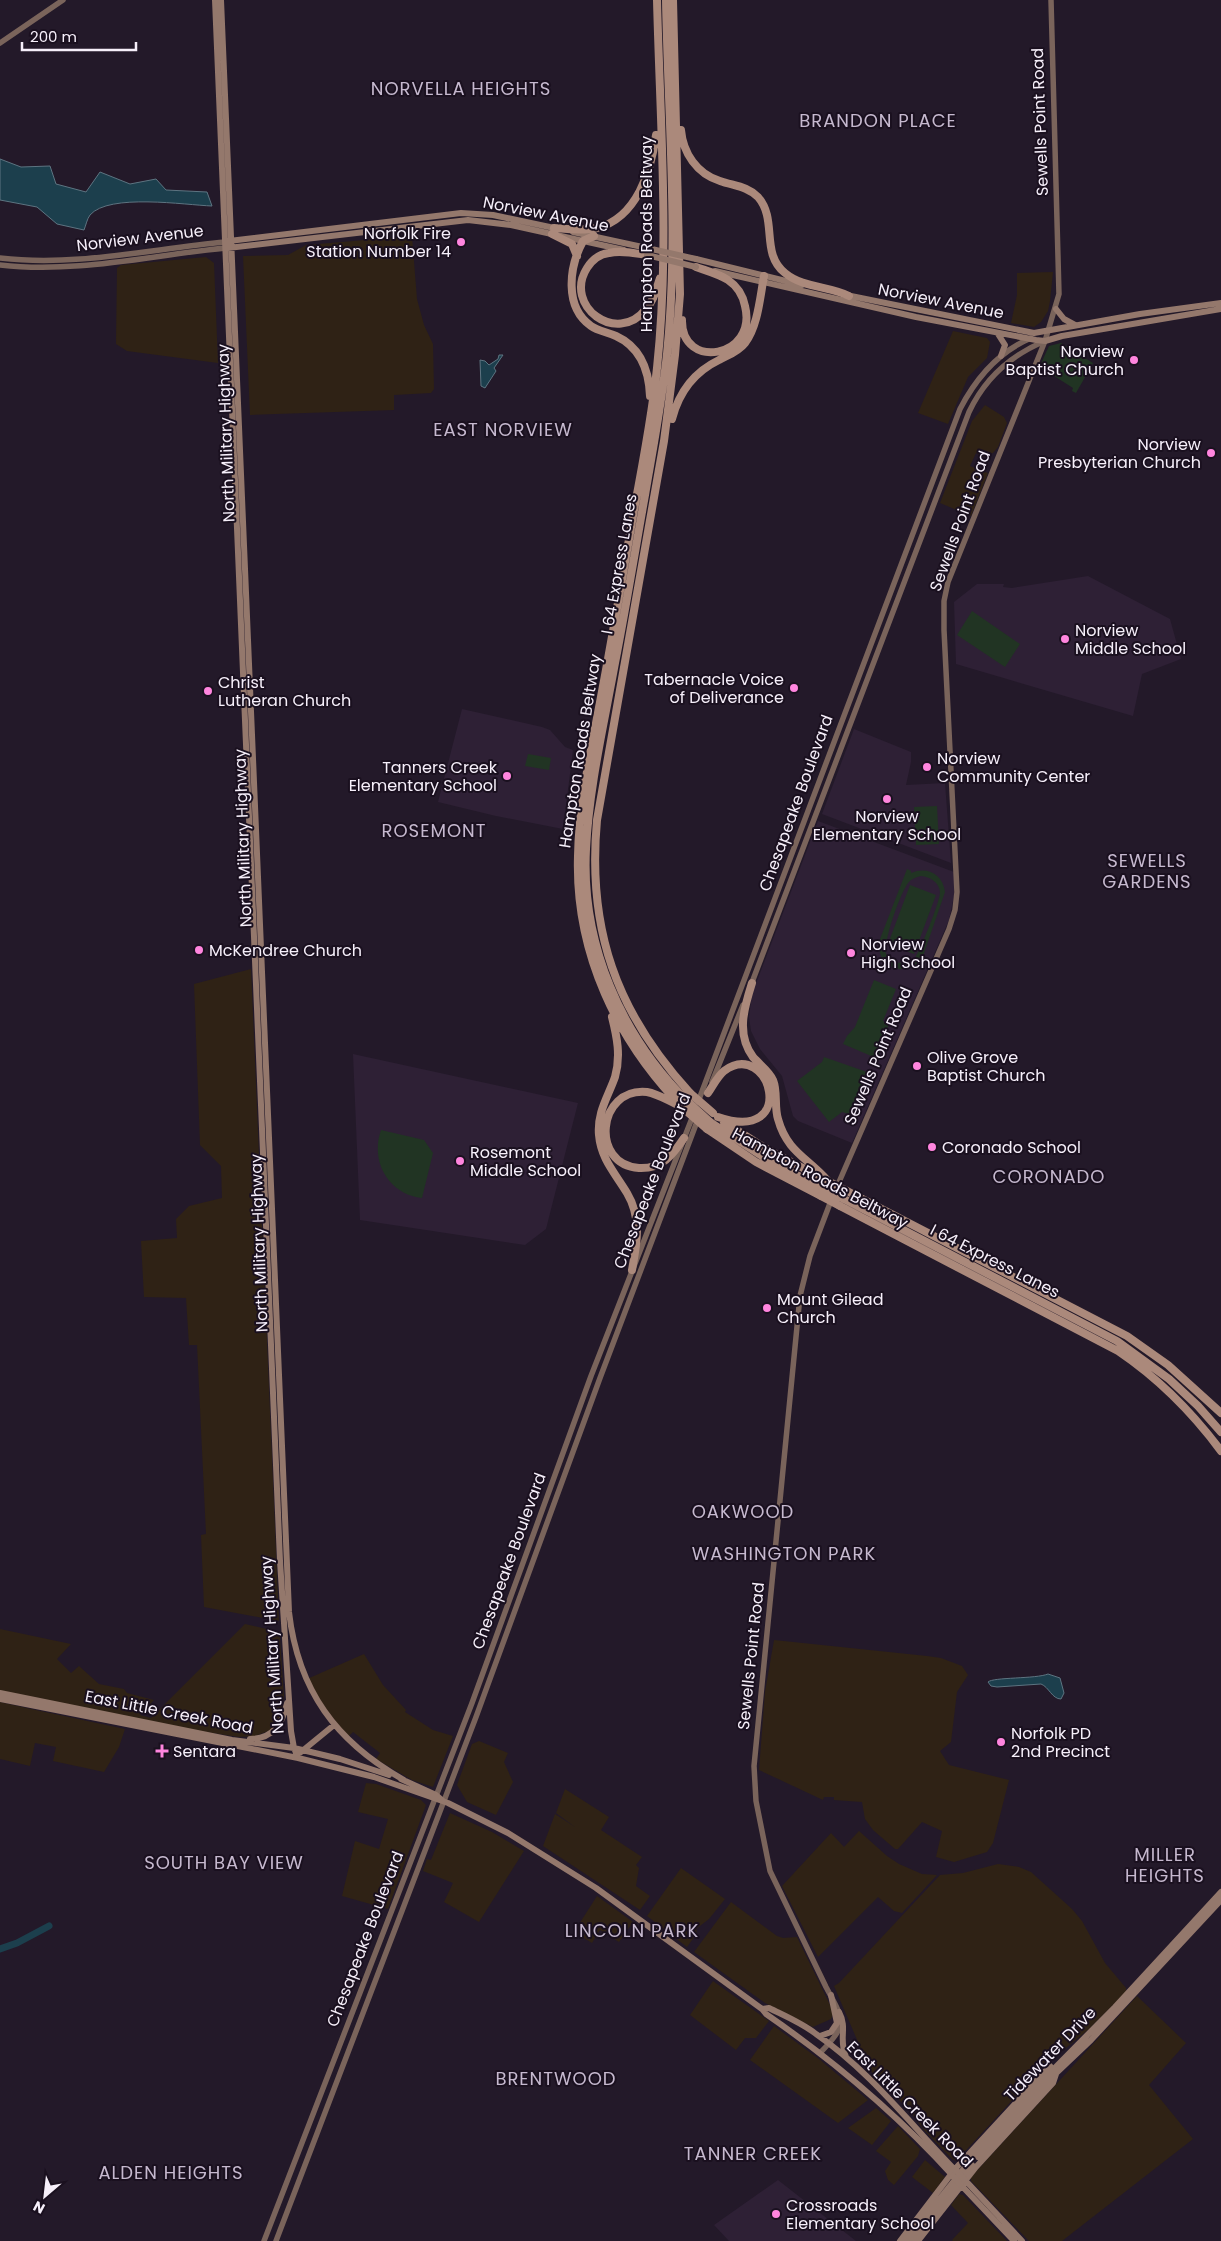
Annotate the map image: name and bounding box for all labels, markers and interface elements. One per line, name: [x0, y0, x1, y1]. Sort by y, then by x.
scale bar: [22, 20, 136, 52]
text: 200 m: [30, 26, 77, 47]
street label: Sewells Point Road: [1026, 48, 1054, 196]
district label: NORVELLA HEIGHTS: [371, 76, 551, 101]
district label: BRANDON PLACE: [799, 108, 957, 133]
street label: Hampton Roads Beltway: [635, 136, 658, 332]
street label: Norview Avenue: [481, 191, 611, 237]
street label: Norview Avenue: [75, 219, 205, 257]
place label: Norfolk Fire Station Number 14: [306, 222, 451, 263]
marker: Norfolk Fire Station Number 14: [455, 236, 467, 248]
street label: Norview Avenue: [876, 278, 1006, 324]
place label: Norview Baptist Church: [1006, 340, 1124, 381]
street label: North Military Highway: [211, 344, 241, 522]
marker: Norview Baptist Church: [1128, 354, 1140, 366]
district label: EAST NORVIEW: [433, 417, 573, 442]
place label: Norview Presbyterian Church: [1038, 433, 1201, 474]
street label: Sewells Point Road: [924, 447, 996, 595]
marker: Norview Presbyterian Church: [1205, 447, 1217, 459]
street label: I 64 Express Lanes: [595, 492, 643, 636]
place label: Norview Middle School: [1075, 619, 1186, 660]
marker: Norview Middle School: [1059, 633, 1071, 645]
street label: Hampton Roads Beltway: [553, 652, 607, 850]
place label: Tabernacle Voice of Deliverance: [644, 668, 784, 709]
place label: Christ Lutheran Church: [218, 671, 351, 712]
marker: Tabernacle Voice of Deliverance: [788, 682, 800, 694]
marker: Christ Lutheran Church: [202, 685, 214, 697]
street label: Chesapeake Boulevard: [753, 711, 839, 895]
place label: Norview Community Center: [937, 747, 1090, 788]
street label: North Military Highway: [228, 749, 258, 927]
place label: Tanners Creek Elementary School: [349, 756, 498, 797]
marker: Norview Community Center: [921, 761, 933, 773]
marker: Tanners Creek Elementary School: [501, 770, 513, 782]
marker: Norview Elementary School: [881, 793, 893, 805]
place label: Norview Elementary School: [813, 805, 961, 846]
district label: ROSEMONT: [382, 818, 486, 843]
district label: SEWELLS GARDENS: [1102, 848, 1192, 894]
place label: Norview High School: [861, 933, 955, 974]
place label: McKendree Church: [209, 939, 362, 962]
marker: McKendree Church: [193, 944, 205, 956]
marker: Norview High School: [845, 947, 857, 959]
street label: Sewells Point Road: [838, 983, 918, 1129]
place label: Olive Grove Baptist Church: [927, 1046, 1045, 1087]
marker: Olive Grove Baptist Church: [911, 1060, 923, 1072]
street label: Chesapeake Boulevard: [608, 1090, 696, 1272]
street label: Hampton Roads Beltway: [728, 1122, 912, 1234]
place label: Coronado School: [942, 1136, 1081, 1159]
place label: Rosemont Middle School: [470, 1141, 581, 1182]
marker: Coronado School: [926, 1141, 938, 1153]
street label: North Military Highway: [244, 1154, 274, 1332]
marker: Rosemont Middle School: [454, 1155, 466, 1167]
district label: CORONADO: [993, 1164, 1105, 1189]
street label: I 64 Express Lanes: [926, 1218, 1064, 1304]
place label: Mount Gilead Church: [777, 1288, 883, 1329]
marker: Mount Gilead Church: [761, 1302, 773, 1314]
street label: Chesapeake Boulevard: [466, 1469, 552, 1653]
district label: OAKWOOD: [692, 1499, 794, 1524]
district label: WASHINGTON PARK: [692, 1541, 876, 1566]
street label: North Military Highway: [254, 1555, 290, 1735]
street label: Sewells Point Road: [732, 1581, 770, 1731]
street label: East Little Creek Road: [83, 1684, 255, 1740]
place label: Norfolk PD 2nd Precinct: [1011, 1722, 1110, 1763]
marker: Norfolk PD 2nd Precinct: [995, 1736, 1007, 1748]
place label: Sentara: [173, 1740, 236, 1763]
marker: Sentara: [155, 1744, 169, 1758]
district label: MILLER HEIGHTS: [1125, 1842, 1205, 1888]
street label: Chesapeake Boulevard: [321, 1848, 409, 2030]
district label: SOUTH BAY VIEW: [144, 1850, 304, 1875]
district label: LINCOLN PARK: [565, 1918, 699, 1943]
street label: Tidewater Drive: [999, 2002, 1101, 2106]
street label: East Little Creek Road: [842, 2036, 978, 2172]
district label: BRENTWOOD: [495, 2066, 617, 2091]
district label: TANNER CREEK: [684, 2141, 822, 2166]
district label: ALDEN HEIGHTS: [98, 2160, 244, 2185]
north arrow: [20, 2171, 70, 2221]
place label: Crossroads Elementary School: [786, 2194, 934, 2235]
text: N: [30, 2196, 48, 2219]
marker: Crossroads Elementary School: [770, 2208, 782, 2220]

